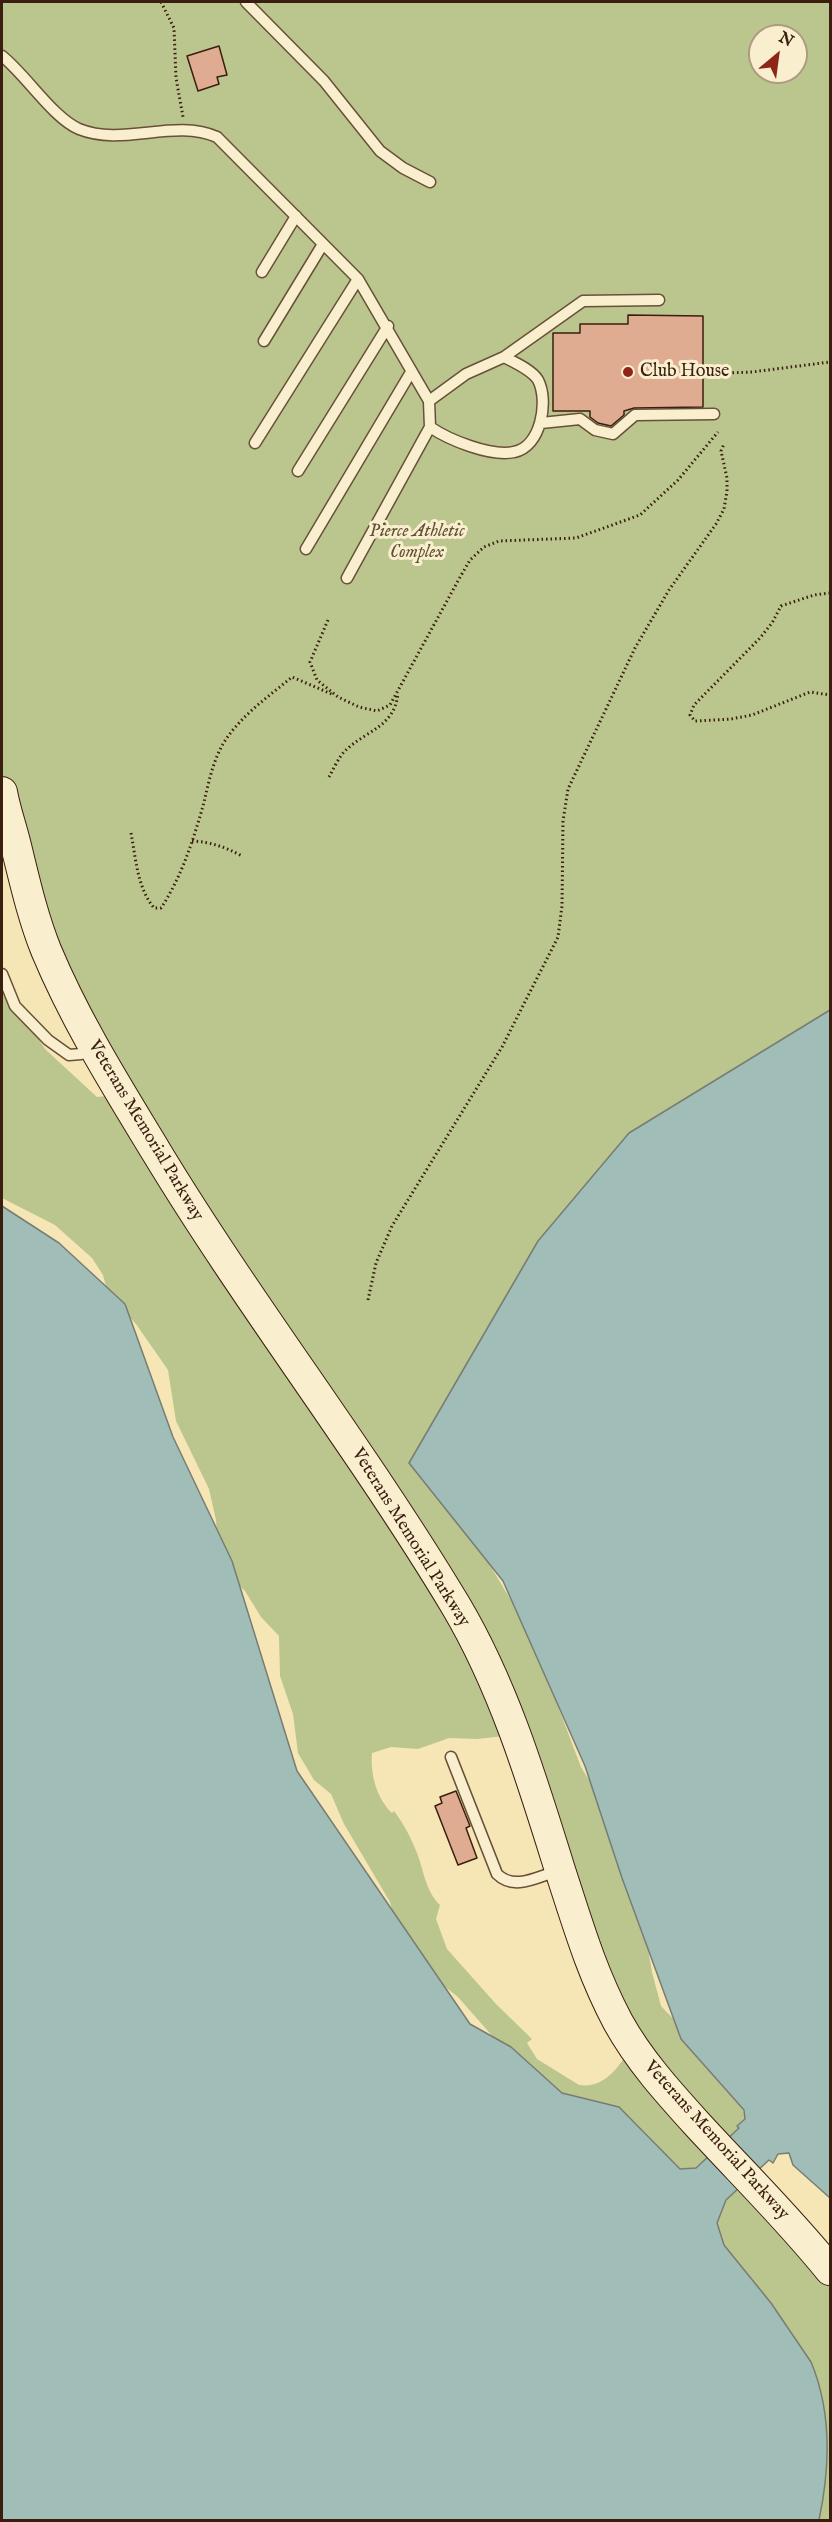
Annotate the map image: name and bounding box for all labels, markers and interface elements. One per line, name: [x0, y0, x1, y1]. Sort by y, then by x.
north arrow: [748, 24, 808, 84]
text: N: [775, 28, 797, 52]
place label: Club House: [640, 361, 729, 383]
marker: Club House: [621, 365, 635, 379]
park label: Pierce Athletic Complex: [369, 521, 465, 564]
street label: Veterans Memorial Parkway: [82, 1037, 208, 1225]
street label: Veterans Memorial Parkway: [346, 1445, 474, 1631]
street label: Veterans Memorial Parkway: [639, 2057, 793, 2225]

